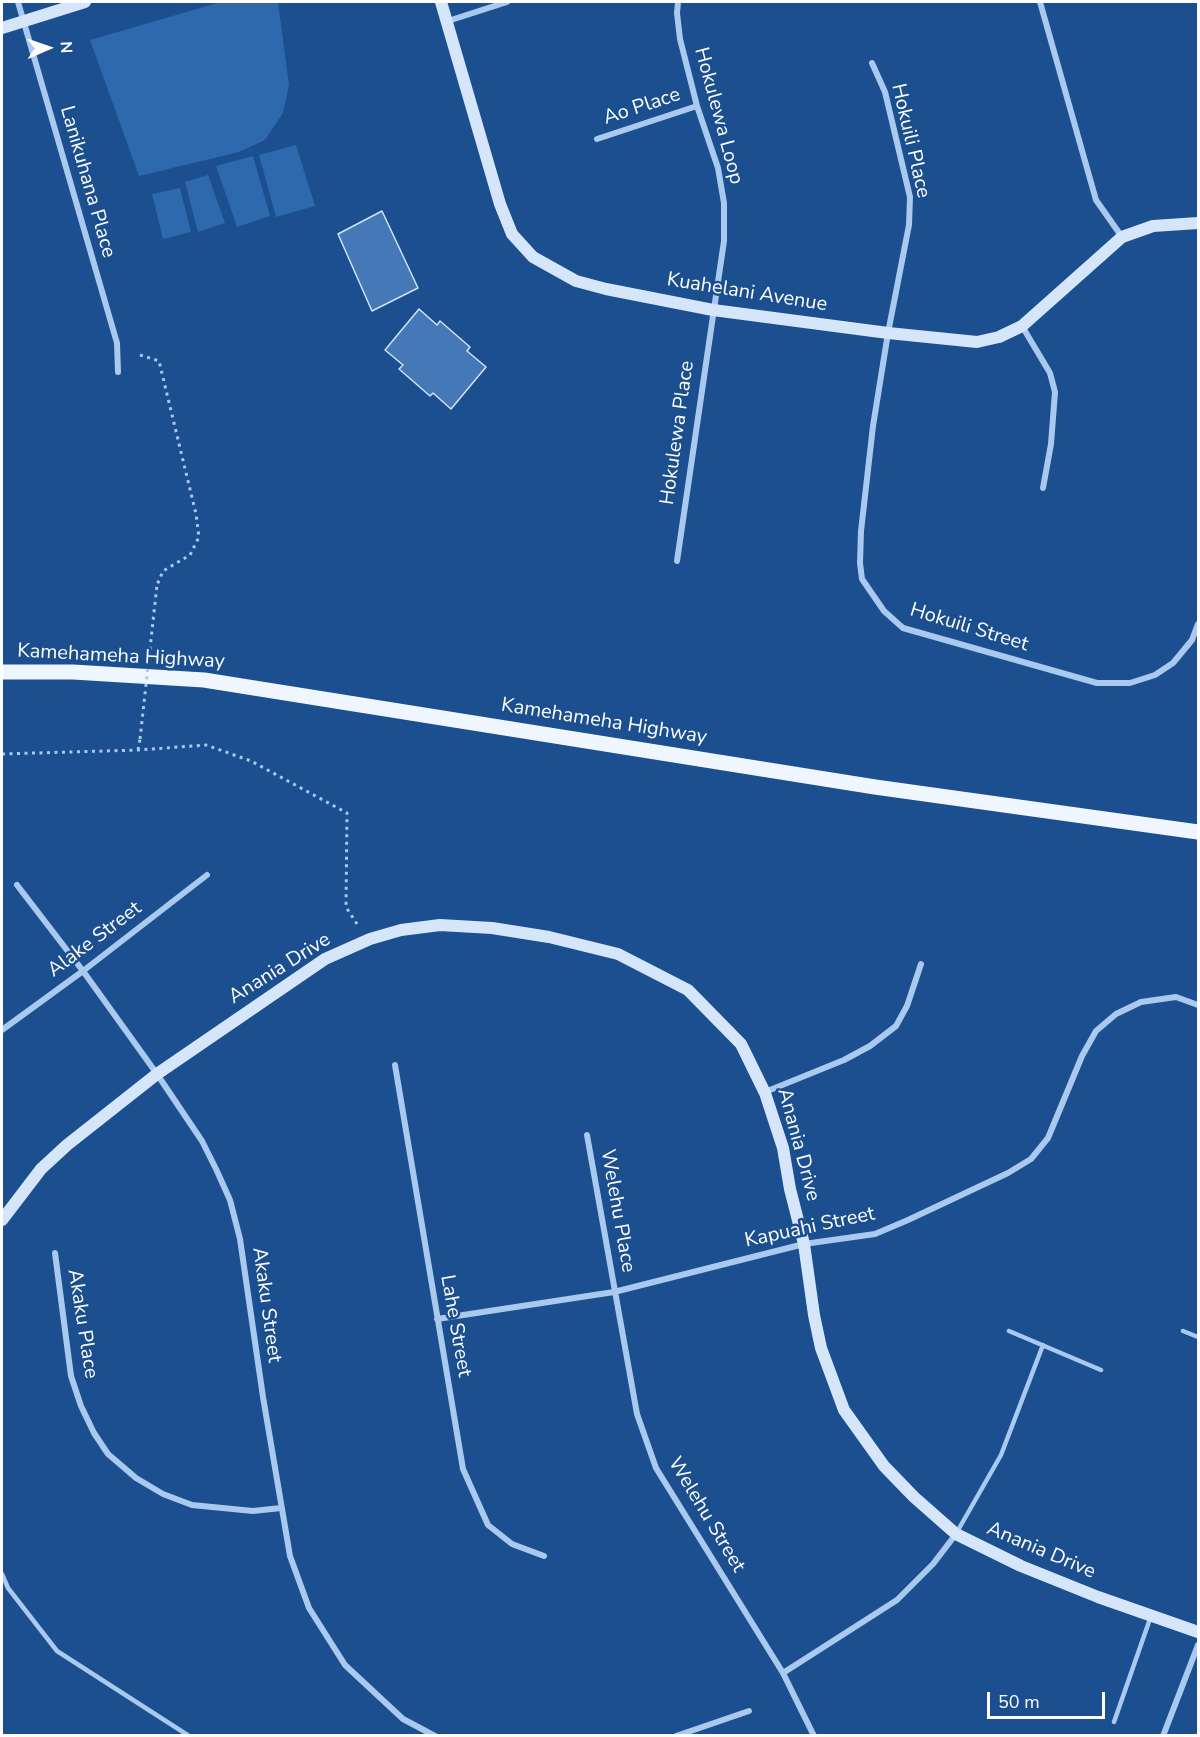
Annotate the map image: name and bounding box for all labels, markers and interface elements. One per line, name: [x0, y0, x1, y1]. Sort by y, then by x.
north arrow: [18, 18, 78, 78]
text: N: [55, 41, 77, 54]
street label: Hokulewa Loop: [688, 45, 748, 187]
street label: Hokuili Place: [885, 81, 935, 201]
street label: Ao Place: [600, 83, 684, 131]
street label: Lanikuhana Place: [54, 103, 120, 261]
street label: Kuahelani Avenue: [665, 268, 829, 318]
street label: Hokulewa Place: [656, 359, 700, 507]
street label: Hokuili Street: [907, 599, 1031, 657]
street label: Kamehameha Highway: [17, 640, 225, 674]
street label: Kamehameha Highway: [499, 694, 709, 750]
street label: Alake Street: [43, 897, 147, 983]
street label: Anania Drive: [225, 928, 335, 1010]
street label: Anania Drive: [771, 1086, 825, 1204]
street label: Welehu Place: [594, 1148, 640, 1274]
street label: Kapuahi Street: [743, 1203, 877, 1253]
street label: Akaku Street: [246, 1246, 286, 1364]
street label: Akaku Place: [62, 1268, 102, 1380]
street label: Lahe Street: [434, 1273, 476, 1379]
street label: Welehu Street: [662, 1453, 750, 1577]
street label: Anania Drive: [983, 1517, 1099, 1585]
scale bar: [990, 1680, 1108, 1718]
text: 50 m: [998, 1690, 1040, 1714]

